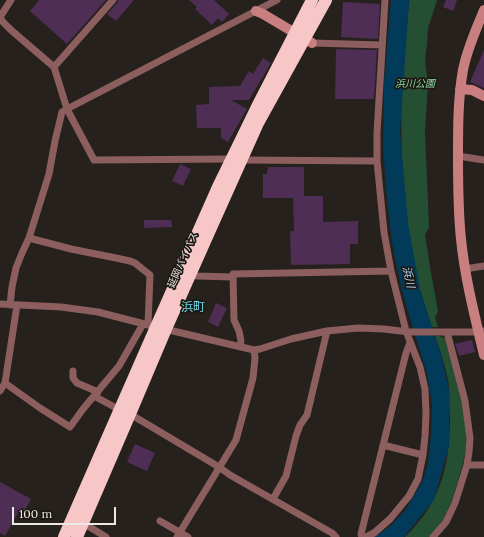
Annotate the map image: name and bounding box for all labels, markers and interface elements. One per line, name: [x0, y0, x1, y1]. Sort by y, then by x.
park label: 浜川公園: [395, 78, 435, 90]
street label: 延岡バイパス: [165, 230, 201, 290]
water label: 浜川: [399, 265, 417, 289]
district label: 浜町: [181, 301, 205, 315]
scale bar: [14, 499, 118, 525]
text: 100 m: [19, 506, 52, 521]

